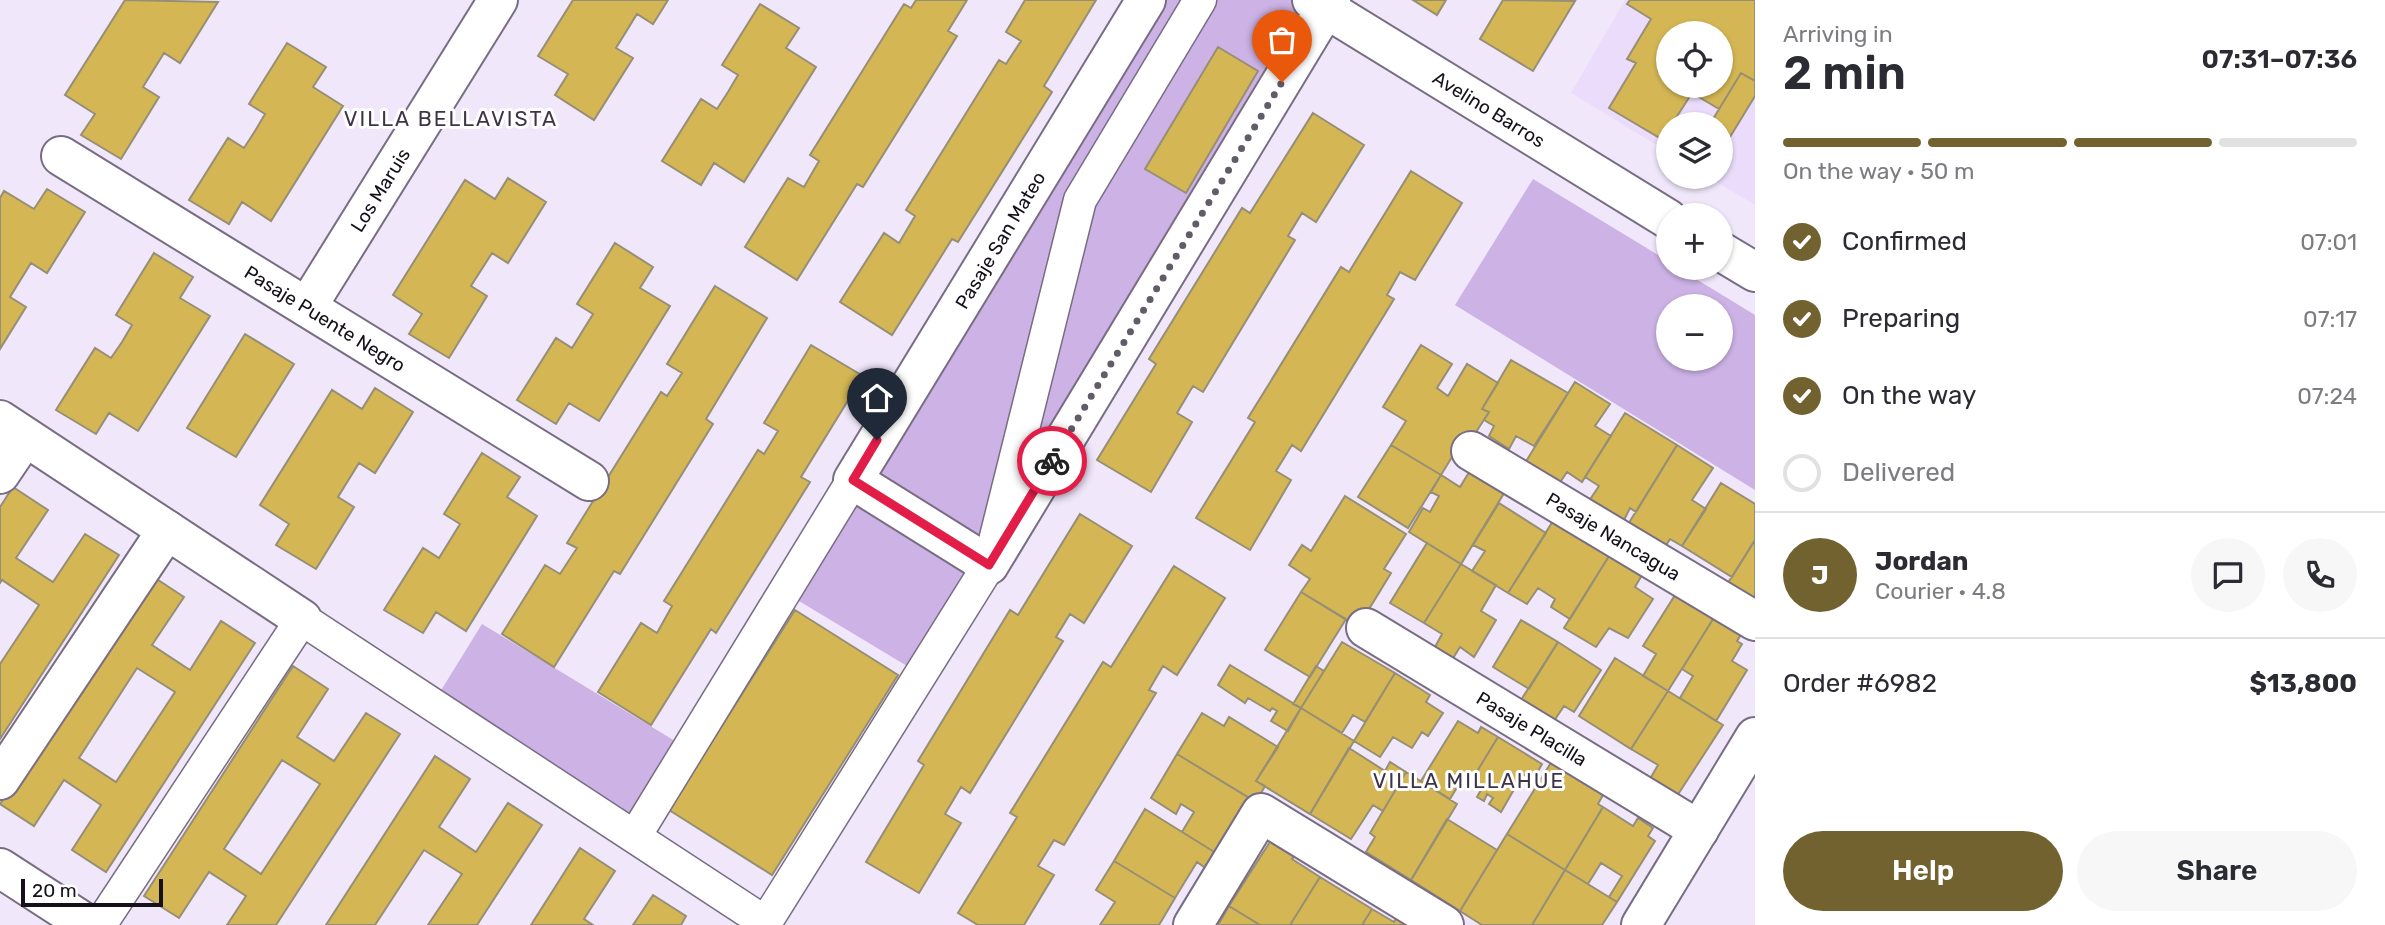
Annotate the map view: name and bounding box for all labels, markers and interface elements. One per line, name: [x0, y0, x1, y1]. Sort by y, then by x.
pin: [1252, 10, 1312, 82]
text: Arriving in: [1783, 20, 1893, 48]
icon: bag: [1263, 21, 1301, 59]
map controls: [1656, 21, 1733, 371]
button: locate: [1656, 21, 1733, 98]
text: 07:31–07:36: [2202, 44, 2357, 75]
text: 2 min: [1783, 46, 1906, 101]
street label: Avelino Barros: [1429, 66, 1549, 153]
district label: VILLA BELLAVISTA: [344, 106, 558, 131]
button: layers: [1656, 112, 1733, 189]
street label: Los Maruis: [346, 144, 415, 236]
text: On the way · 50 m: [1783, 157, 1974, 185]
street label: Pasaje San Mateo: [950, 168, 1050, 313]
button: +: [1656, 203, 1733, 280]
icon: check: [1783, 223, 1821, 261]
text: Confirmed: [1842, 226, 1967, 257]
text: 07:01: [2300, 228, 2357, 256]
street label: Pasaje Puente Negro: [240, 261, 409, 377]
button: −: [1656, 294, 1733, 371]
icon: check: [1783, 300, 1821, 338]
text: Preparing: [1842, 303, 1960, 334]
text: 07:17: [2303, 305, 2357, 333]
pin: [847, 368, 907, 440]
icon: check: [1783, 377, 1821, 415]
icon: home: [858, 379, 896, 417]
text: On the way: [1842, 380, 1976, 411]
text: 07:24: [2297, 382, 2357, 410]
courier: [1017, 426, 1087, 496]
icon: bike: [1033, 442, 1071, 480]
text: Delivered: [1842, 457, 1955, 488]
street label: Pasaje Nancagua: [1542, 488, 1685, 586]
button: chat: [2191, 538, 2265, 612]
button: phone: [2283, 538, 2357, 612]
text: Jordan: [1875, 546, 1968, 577]
text: J: [1811, 560, 1829, 591]
text: Courier · 4.8: [1875, 577, 2006, 605]
text: Order #6982: [1783, 668, 1937, 699]
text: $13,800: [2250, 668, 2357, 699]
street label: Pasaje Placilla: [1472, 687, 1591, 771]
district label: VILLA MILLAHUE: [1373, 768, 1565, 793]
button: Help: [1783, 831, 2063, 911]
button: Share: [2077, 831, 2357, 911]
scale bar: [21, 876, 163, 908]
text: 20 m: [32, 879, 77, 902]

